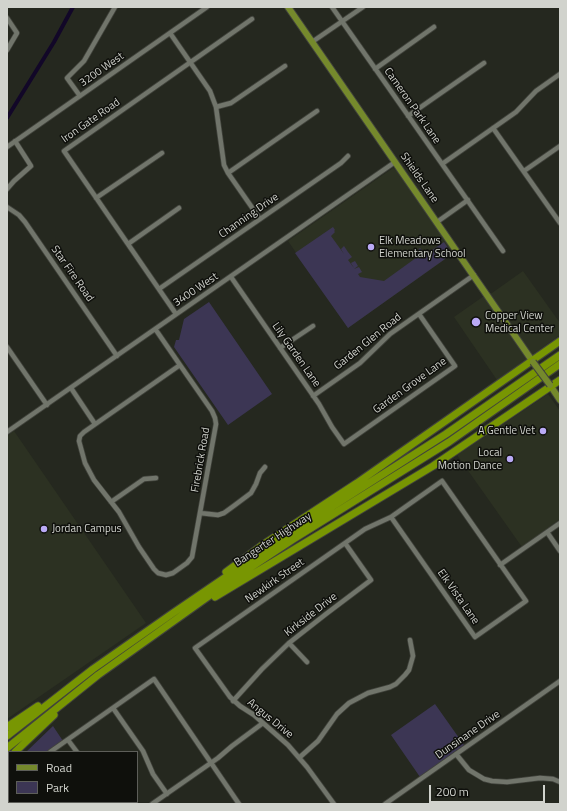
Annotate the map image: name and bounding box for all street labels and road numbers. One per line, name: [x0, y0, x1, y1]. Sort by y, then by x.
street label: 3200 West: [77, 50, 127, 90]
street label: Cameron Park Lane: [381, 65, 443, 147]
street label: Iron Gate Road: [59, 96, 123, 146]
street label: Shields Lane: [397, 150, 441, 206]
street label: Channing Drive: [217, 191, 281, 241]
street label: Star Fire Road: [48, 244, 96, 304]
street label: 3400 West: [171, 270, 221, 310]
street label: Garden Glen Road: [332, 311, 404, 373]
street label: Lily Garden Lane: [269, 320, 323, 390]
street label: Garden Grove Lane: [371, 355, 449, 417]
street label: Firebrick Road: [189, 426, 213, 494]
street label: Bangerter Highway: [232, 510, 314, 570]
street label: Newkirk Street: [243, 556, 307, 606]
street label: Elk Vista Lane: [434, 567, 482, 627]
street label: Kirkside Drive: [282, 590, 340, 640]
street label: Angus Drive: [244, 696, 296, 742]
street label: Dunsinane Drive: [433, 708, 503, 762]

